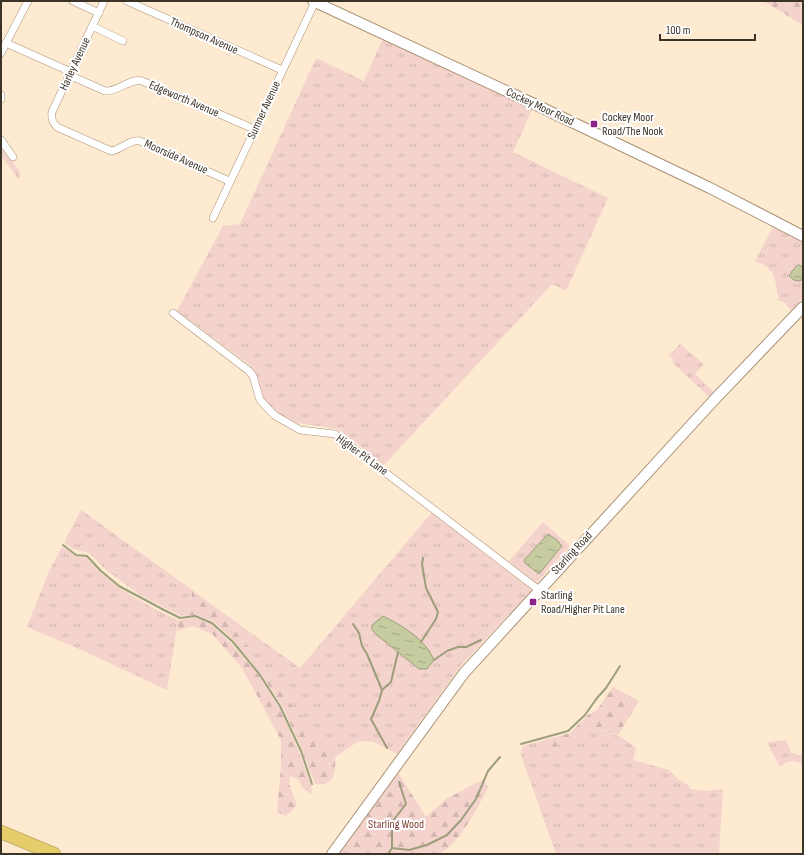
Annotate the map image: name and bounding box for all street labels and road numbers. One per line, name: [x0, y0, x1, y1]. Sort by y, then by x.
street label: Thompson Avenue: [167, 14, 241, 58]
street label: Harley Avenue: [56, 35, 94, 93]
street label: Edgeworth Avenue: [147, 78, 221, 121]
street label: Sumner Avenue: [244, 78, 284, 141]
street label: Cockey Moor Road: [503, 85, 577, 129]
street label: Moorside Avenue: [142, 136, 210, 178]
street label: Higher Pit Lane: [333, 431, 391, 479]
street label: Starling Road: [548, 528, 596, 578]

